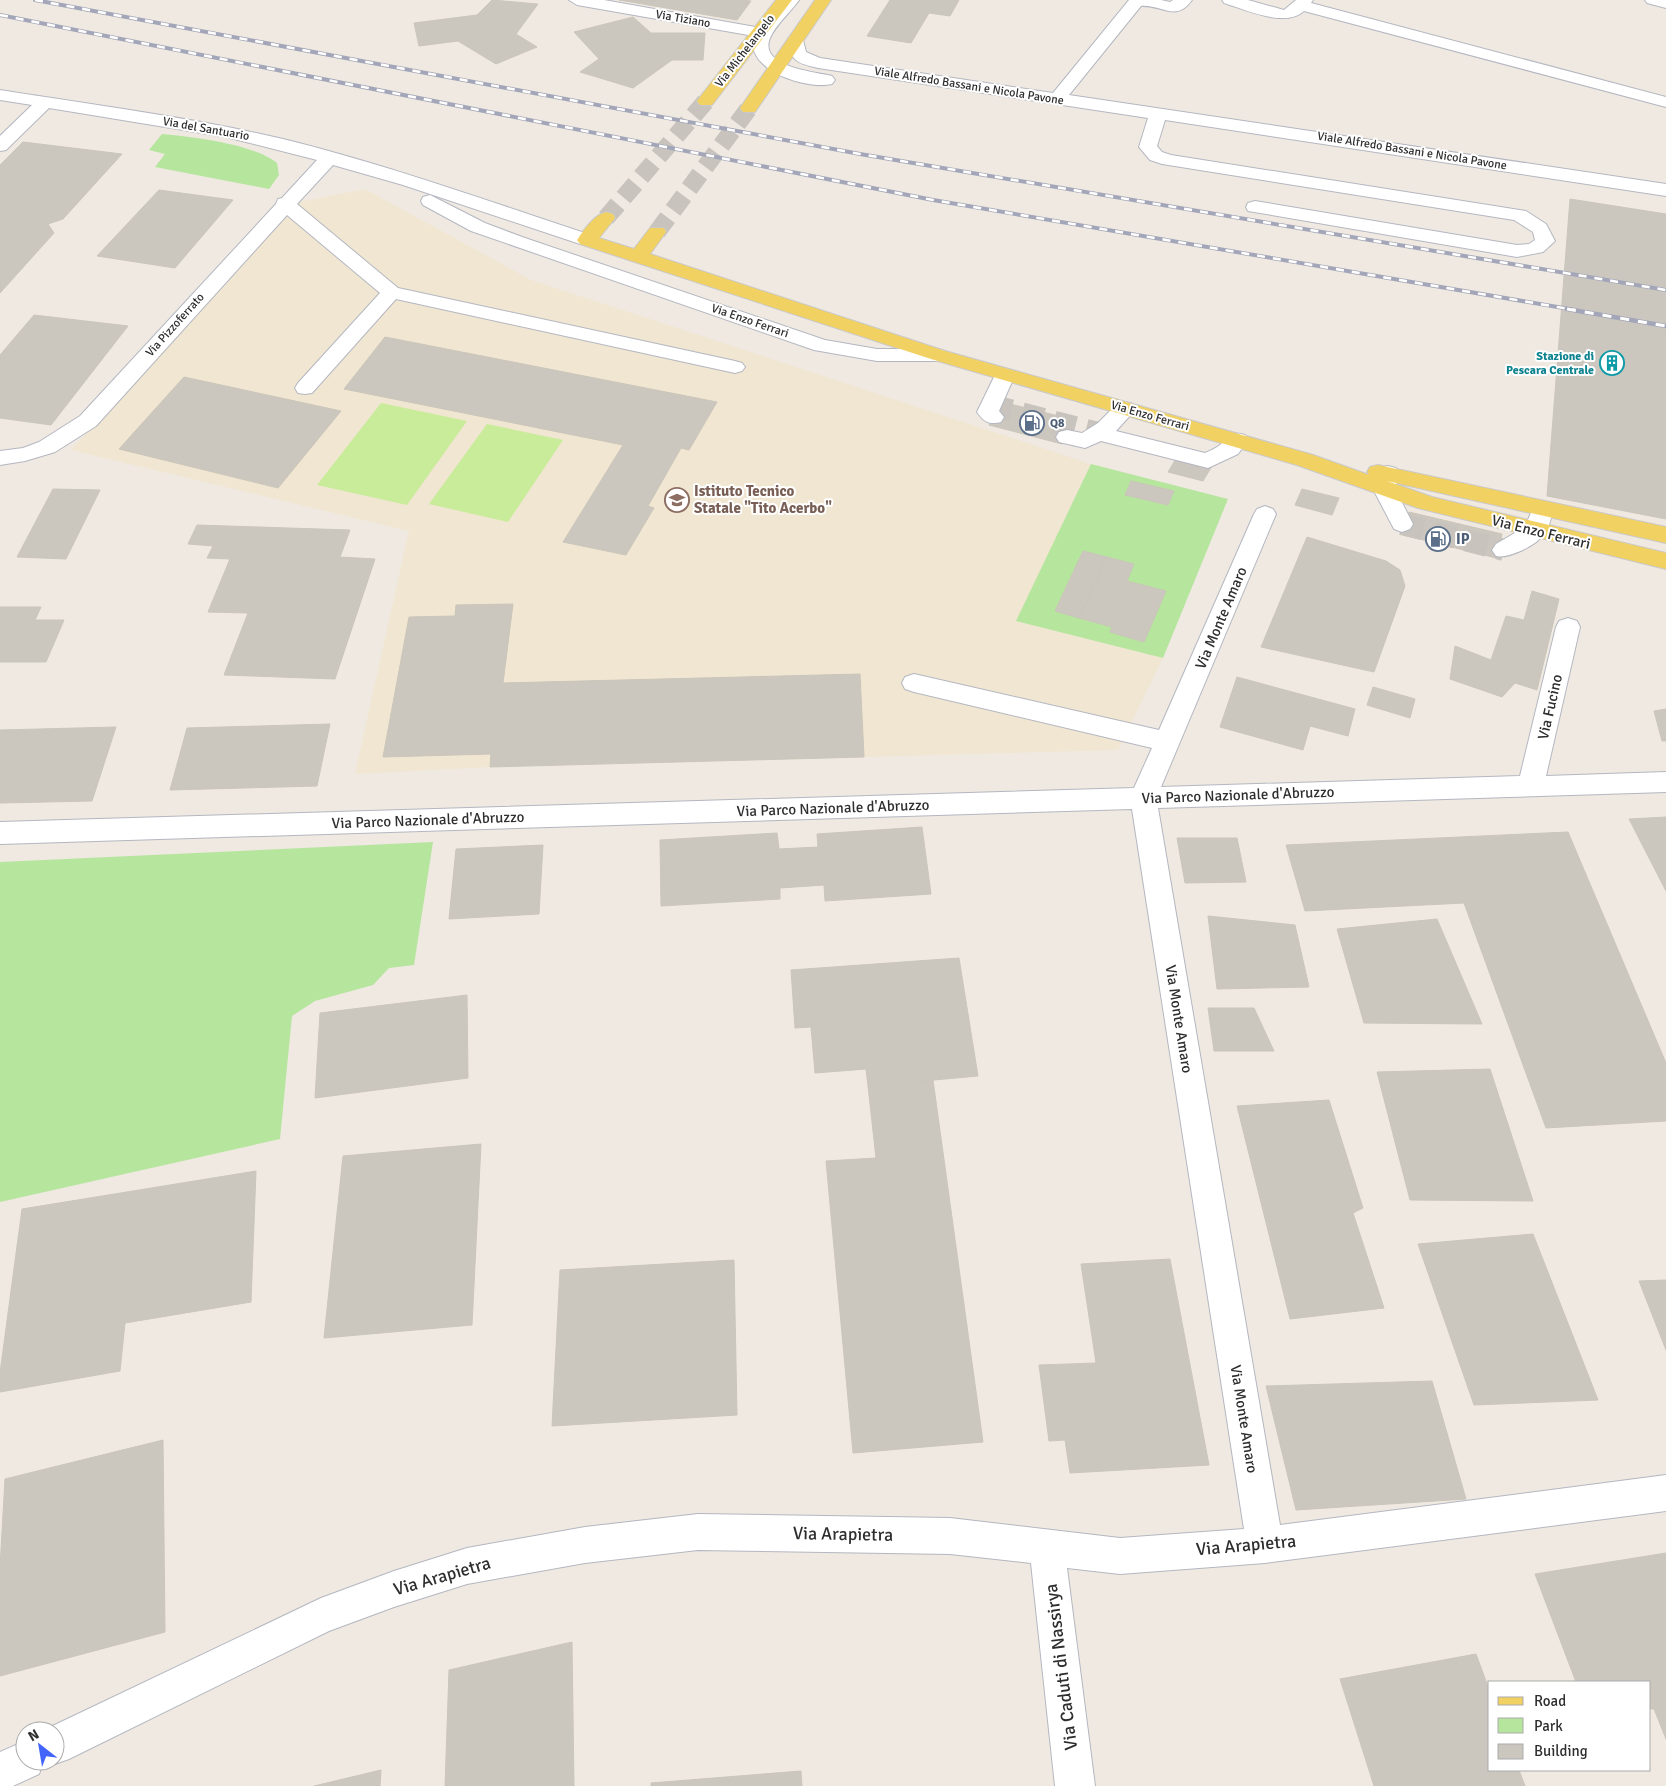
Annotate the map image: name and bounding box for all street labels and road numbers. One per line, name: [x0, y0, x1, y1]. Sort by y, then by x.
street label: Via Tiziano: [654, 7, 712, 31]
street label: Via Michelangelo: [712, 12, 778, 90]
street label: Viale Alfredo Bassani e Nicola Pavone: [873, 64, 1065, 108]
street label: Via del Santuario: [162, 114, 250, 144]
street label: Viale Alfredo Bassani e Nicola Pavone: [1316, 129, 1508, 173]
street label: Via Pizzoferrato: [142, 290, 208, 360]
street label: Via Enzo Ferrari: [709, 301, 791, 341]
street label: Via Enzo Ferrari: [1109, 398, 1191, 434]
street label: Via Enzo Ferrari: [1490, 511, 1592, 553]
street label: Via Monte Amaro: [1191, 564, 1251, 672]
street label: Via Fucino: [1534, 672, 1566, 741]
street label: Via Parco Nazionale d'Abruzzo: [1141, 783, 1335, 807]
street label: Via Parco Nazionale d'Abruzzo: [736, 796, 930, 820]
street label: Via Parco Nazionale d'Abruzzo: [331, 808, 525, 832]
street label: Via Monte Amaro: [1162, 964, 1196, 1075]
street label: Via Monte Amaro: [1227, 1364, 1261, 1475]
street label: Via Arapietra: [793, 1522, 893, 1546]
street label: Via Arapietra: [1195, 1530, 1297, 1560]
street label: Via Arapietra: [391, 1552, 493, 1600]
street label: Via Caduti di Nassirya: [1040, 1583, 1082, 1751]

